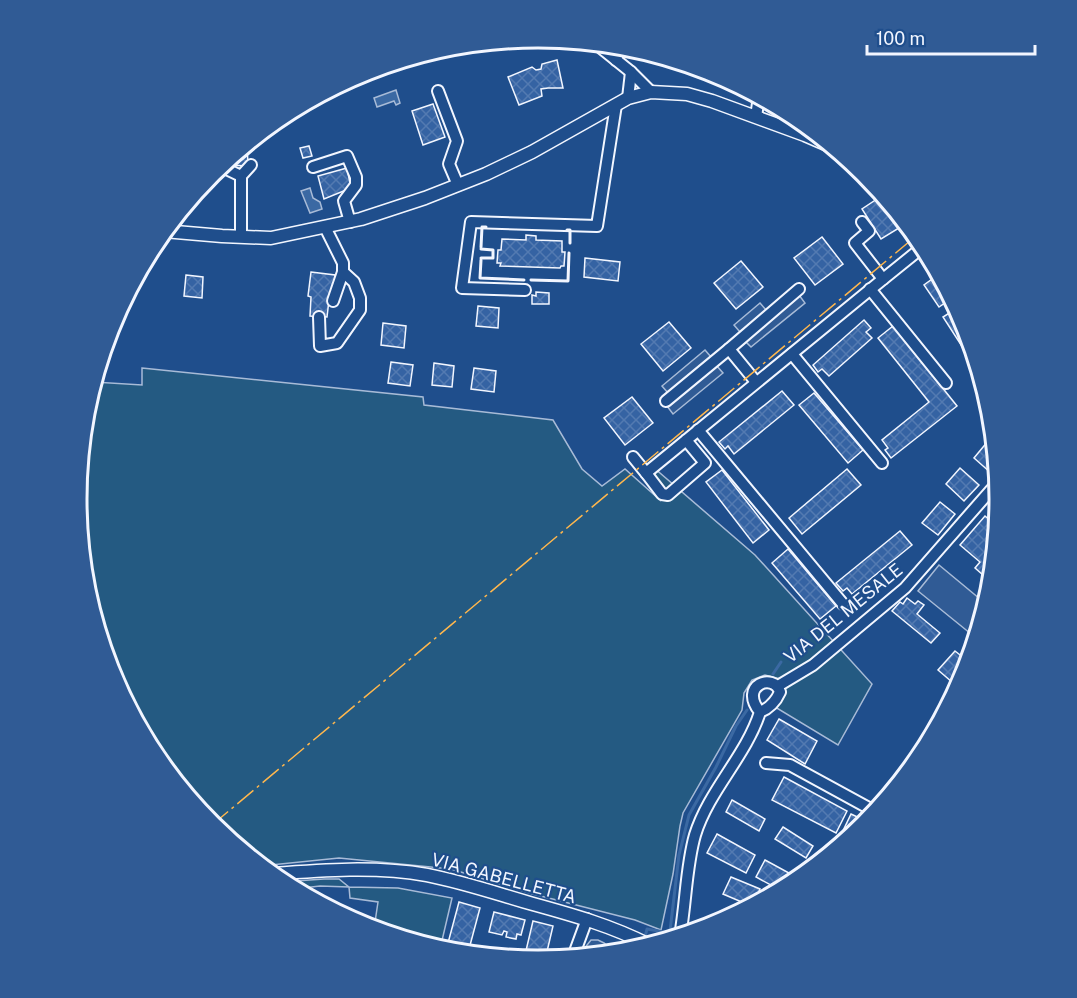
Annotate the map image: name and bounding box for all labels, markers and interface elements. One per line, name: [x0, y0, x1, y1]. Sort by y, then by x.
scale bar: [867, 18, 1035, 56]
text: 100 m: [876, 28, 925, 49]
street label: VIA DEL MESALE: [780, 559, 906, 667]
street label: VIA GABELLETTA: [429, 849, 579, 908]

